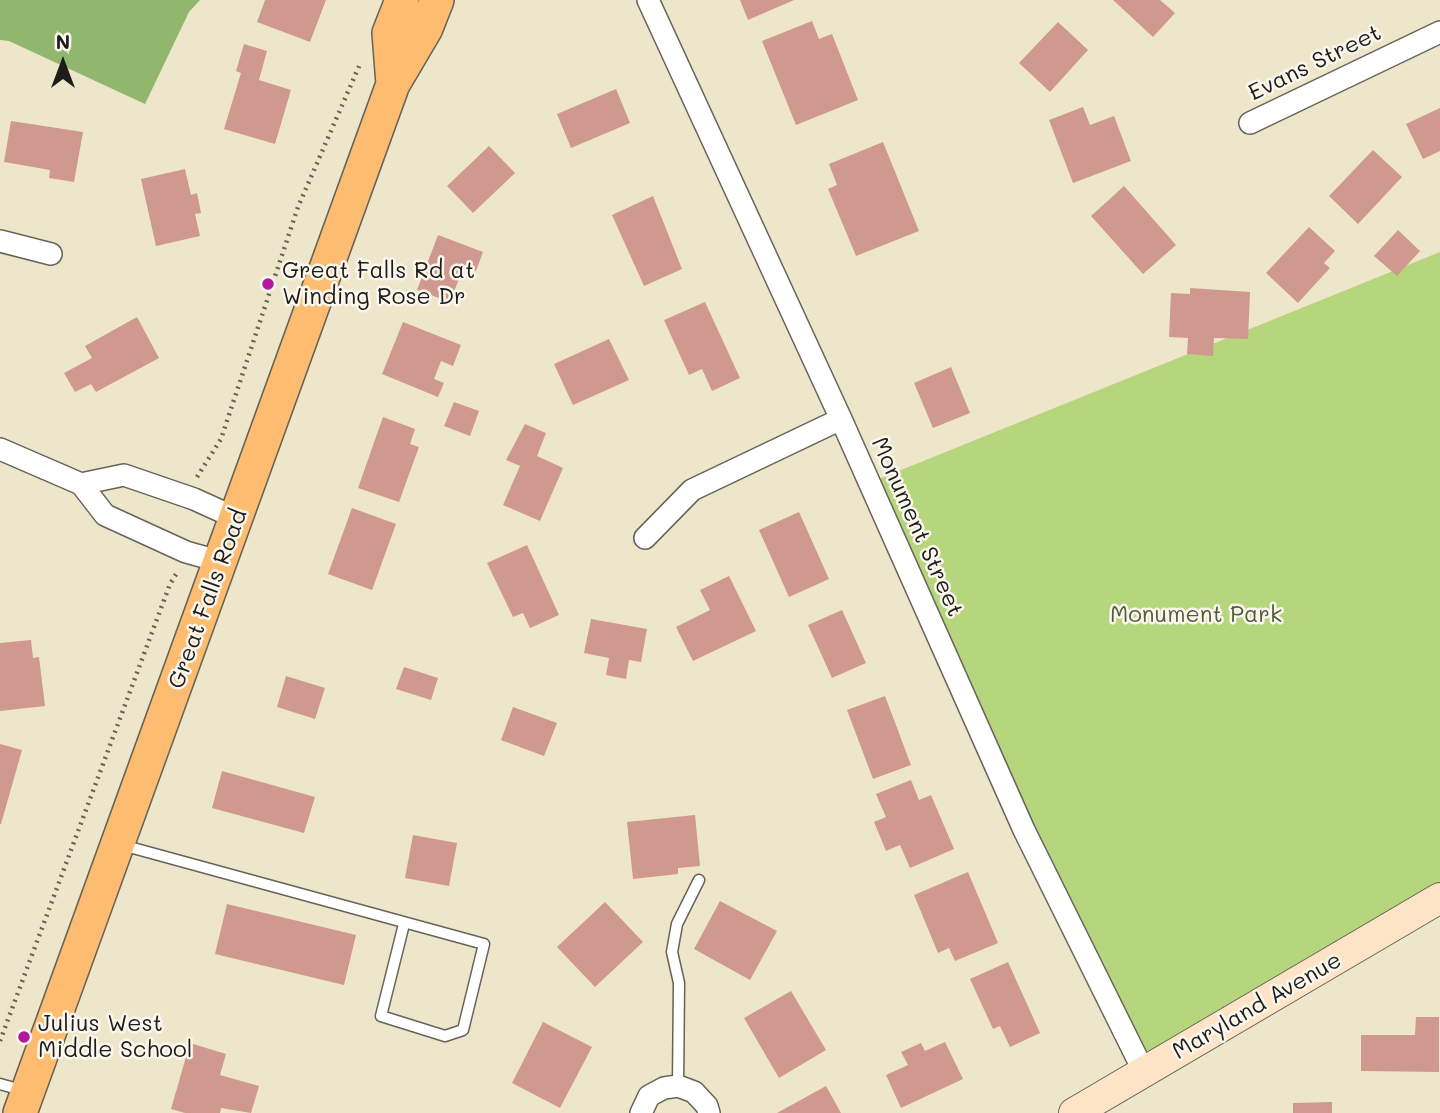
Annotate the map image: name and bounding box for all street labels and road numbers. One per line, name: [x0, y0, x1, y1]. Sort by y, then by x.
street label: Evans Street: [1244, 19, 1386, 107]
street label: Monument Street: [865, 433, 969, 621]
street label: Great Falls Road: [163, 505, 253, 693]
street label: Maryland Avenue: [1168, 946, 1346, 1066]

